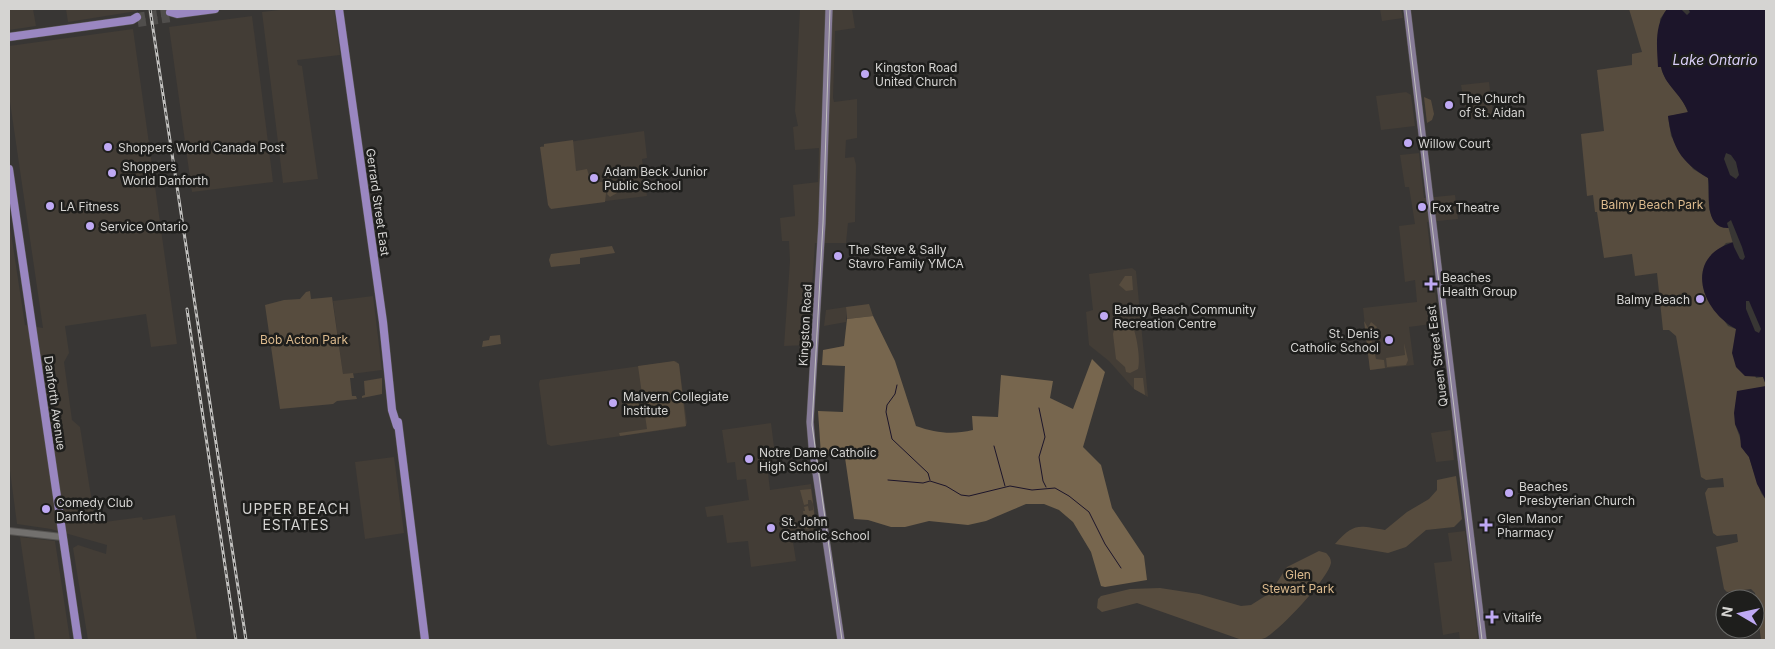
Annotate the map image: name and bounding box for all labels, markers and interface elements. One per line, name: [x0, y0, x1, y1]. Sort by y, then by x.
water label: Lake Ontario: [1672, 51, 1758, 68]
place label: Kingston Road United Church: [875, 60, 957, 89]
marker: Kingston Road United Church: [859, 68, 871, 80]
place label: The Church of St. Aidan: [1459, 91, 1525, 120]
marker: The Church of St. Aidan: [1443, 99, 1455, 111]
place label: Willow Court: [1418, 136, 1490, 151]
marker: Willow Court: [1402, 137, 1414, 149]
place label: Shoppers World Canada Post: [118, 140, 285, 155]
marker: Shoppers World Canada Post: [102, 141, 114, 153]
street label: Gerrard Street East: [363, 147, 393, 257]
place label: Shoppers World Danforth: [122, 159, 208, 188]
place label: Adam Beck Junior Public School: [604, 164, 708, 193]
marker: Shoppers World Danforth: [106, 167, 118, 179]
marker: Adam Beck Junior Public School: [588, 172, 600, 184]
park label: Balmy Beach Park: [1601, 197, 1704, 212]
place label: LA Fitness: [60, 199, 119, 214]
marker: LA Fitness: [44, 200, 56, 212]
place label: Fox Theatre: [1432, 200, 1499, 215]
marker: Fox Theatre: [1416, 201, 1428, 213]
place label: Service Ontario: [100, 219, 188, 234]
marker: Service Ontario: [84, 220, 96, 232]
place label: The Steve & Sally Stavro Family YMCA: [848, 242, 964, 271]
marker: The Steve & Sally Stavro Family YMCA: [832, 250, 844, 262]
place label: Beaches Health Group: [1442, 270, 1517, 299]
marker: Beaches Health Group: [1424, 277, 1438, 291]
street label: Kingston Road: [795, 283, 815, 367]
place label: Balmy Beach: [1616, 292, 1690, 307]
marker: Balmy Beach: [1694, 293, 1706, 305]
place label: Balmy Beach Community Recreation Centre: [1114, 302, 1256, 331]
street label: Queen Street East: [1423, 304, 1451, 408]
marker: Balmy Beach Community Recreation Centre: [1098, 310, 1110, 322]
place label: St. Denis Catholic School: [1290, 326, 1379, 355]
park label: Bob Acton Park: [260, 332, 348, 347]
marker: St. Denis Catholic School: [1383, 334, 1395, 346]
street label: Danforth Avenue: [41, 355, 69, 451]
place label: Malvern Collegiate Institute: [623, 389, 729, 418]
marker: Malvern Collegiate Institute: [607, 397, 619, 409]
place label: Notre Dame Catholic High School: [759, 445, 877, 474]
marker: Notre Dame Catholic High School: [743, 453, 755, 465]
place label: Beaches Presbyterian Church: [1519, 479, 1635, 508]
marker: Beaches Presbyterian Church: [1503, 487, 1515, 499]
place label: Comedy Club Danforth: [56, 495, 133, 524]
district label: UPPER BEACH ESTATES: [242, 500, 350, 533]
marker: Comedy Club Danforth: [40, 503, 52, 515]
place label: Glen Manor Pharmacy: [1497, 511, 1563, 540]
place label: St. John Catholic School: [781, 514, 870, 543]
marker: Glen Manor Pharmacy: [1479, 518, 1493, 532]
marker: St. John Catholic School: [765, 522, 777, 534]
park label: Glen Stewart Park: [1262, 567, 1335, 596]
north arrow: [1715, 589, 1765, 639]
text: N: [1717, 605, 1736, 618]
marker: Vitalife: [1485, 610, 1499, 624]
place label: Vitalife: [1503, 610, 1542, 625]

